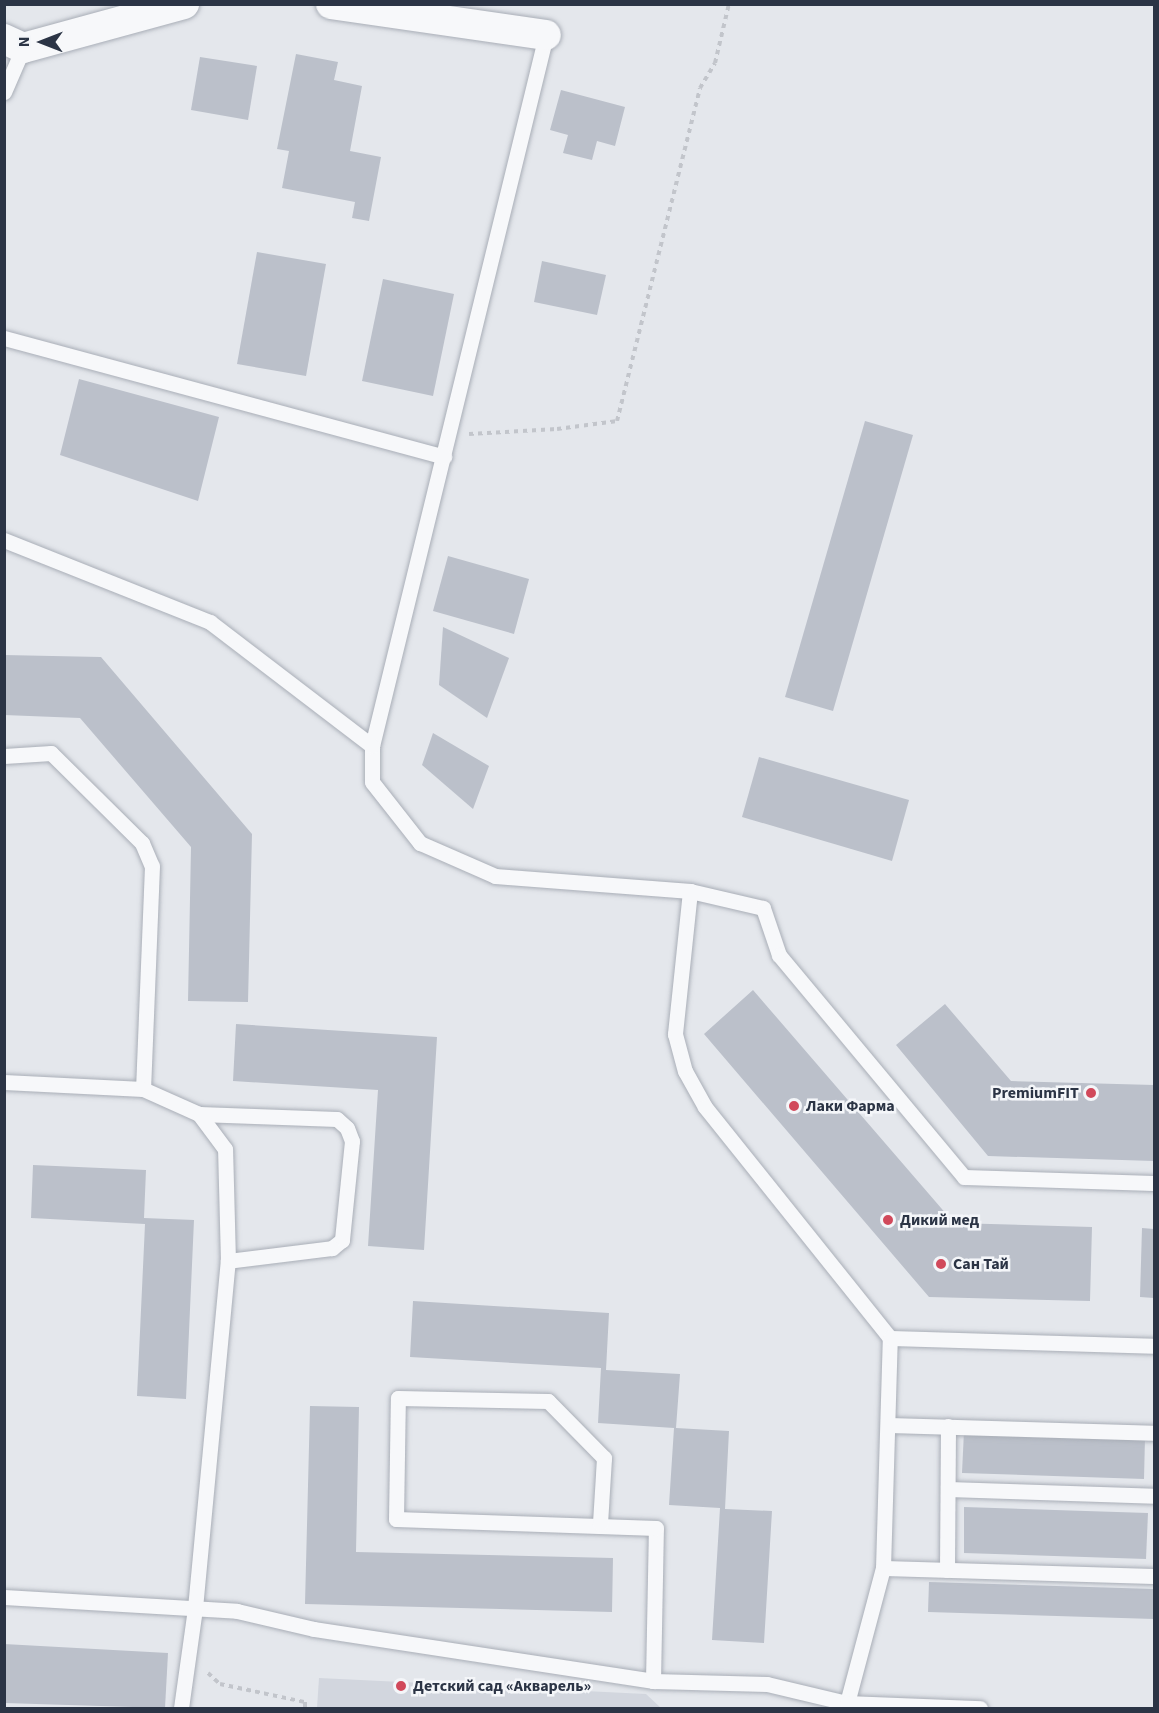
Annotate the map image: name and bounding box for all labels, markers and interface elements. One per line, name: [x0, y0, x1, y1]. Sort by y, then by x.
north arrow: [12, 12, 72, 72]
text: N: [13, 37, 35, 47]
place label: PremiumFIT: [992, 1083, 1079, 1103]
marker: PremiumFIT: [1084, 1086, 1098, 1100]
place label: Лаки Фарма: [806, 1096, 895, 1116]
marker: Лаки Фарма: [787, 1099, 801, 1113]
place label: Дикий мед: [900, 1210, 979, 1230]
marker: Дикий мед: [881, 1213, 895, 1227]
place label: Сан Тай: [953, 1254, 1009, 1274]
marker: Сан Тай: [934, 1257, 948, 1271]
place label: Детский сад «Акварель»: [413, 1676, 591, 1696]
marker: Детский сад «Акварель»: [394, 1679, 408, 1693]

